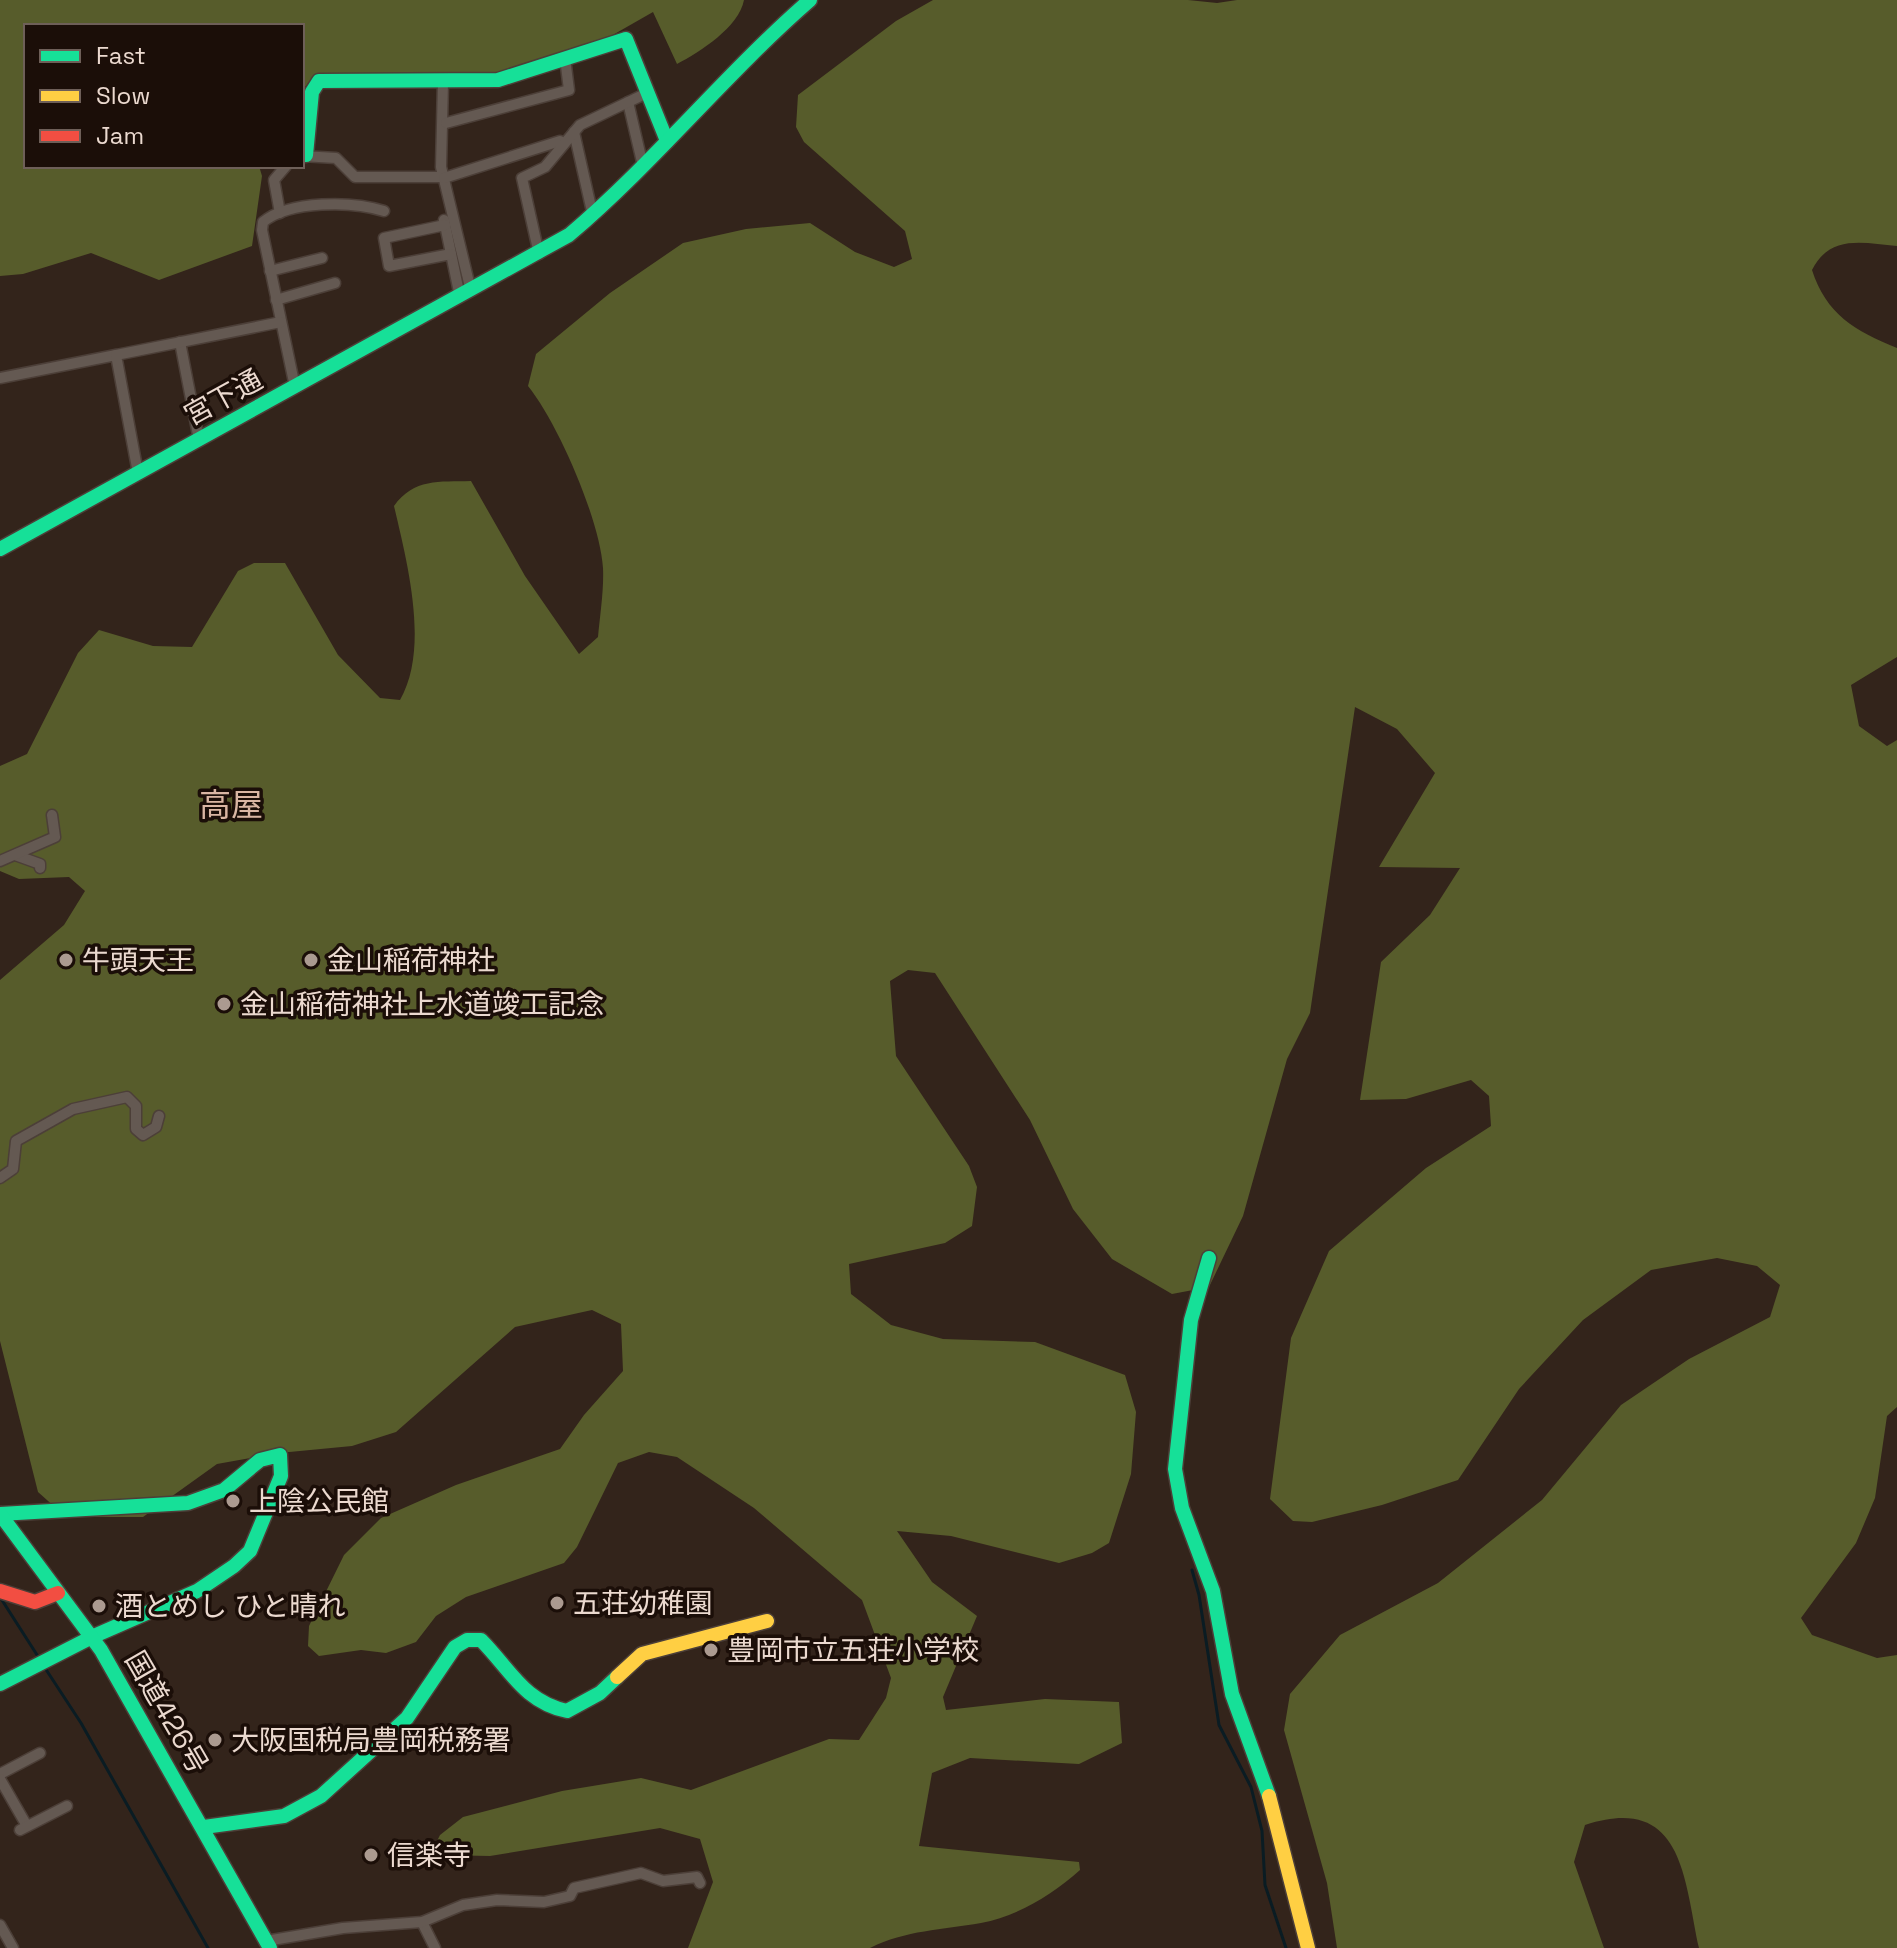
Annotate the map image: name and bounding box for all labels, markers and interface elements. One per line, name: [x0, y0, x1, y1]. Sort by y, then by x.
legend: [24, 24, 304, 168]
text: Fast: [96, 40, 146, 71]
text: Slow: [96, 80, 150, 111]
text: Jam: [96, 120, 144, 151]
street label: 宮下通: [178, 361, 268, 433]
district label: 高屋: [199, 785, 263, 825]
place label: 牛頭天王: [82, 942, 194, 978]
place label: 金山稲荷神社: [327, 942, 495, 978]
marker: 牛頭天王: [57, 951, 75, 969]
marker: 金山稲荷神社: [302, 951, 320, 969]
place label: 金山稲荷神社上水道竣工記念: [240, 986, 604, 1022]
marker: 金山稲荷神社上水道竣工記念: [215, 995, 233, 1013]
place label: 上陰公民館: [249, 1483, 389, 1519]
marker: 上陰公民館: [224, 1492, 242, 1510]
place label: 五荘幼稚園: [573, 1585, 713, 1621]
place label: 酒とめし ひと晴れ: [115, 1588, 345, 1624]
marker: 五荘幼稚園: [548, 1594, 566, 1612]
marker: 酒とめし ひと晴れ: [90, 1597, 108, 1615]
place label: 豊岡市立五荘小学校: [727, 1632, 979, 1668]
marker: 豊岡市立五荘小学校: [702, 1641, 720, 1659]
street label: 国道426号: [118, 1644, 216, 1780]
place label: 大阪国税局豊岡税務署: [231, 1722, 511, 1758]
marker: 大阪国税局豊岡税務署: [206, 1731, 224, 1749]
place label: 信楽寺: [387, 1837, 471, 1873]
marker: 信楽寺: [362, 1846, 380, 1864]

